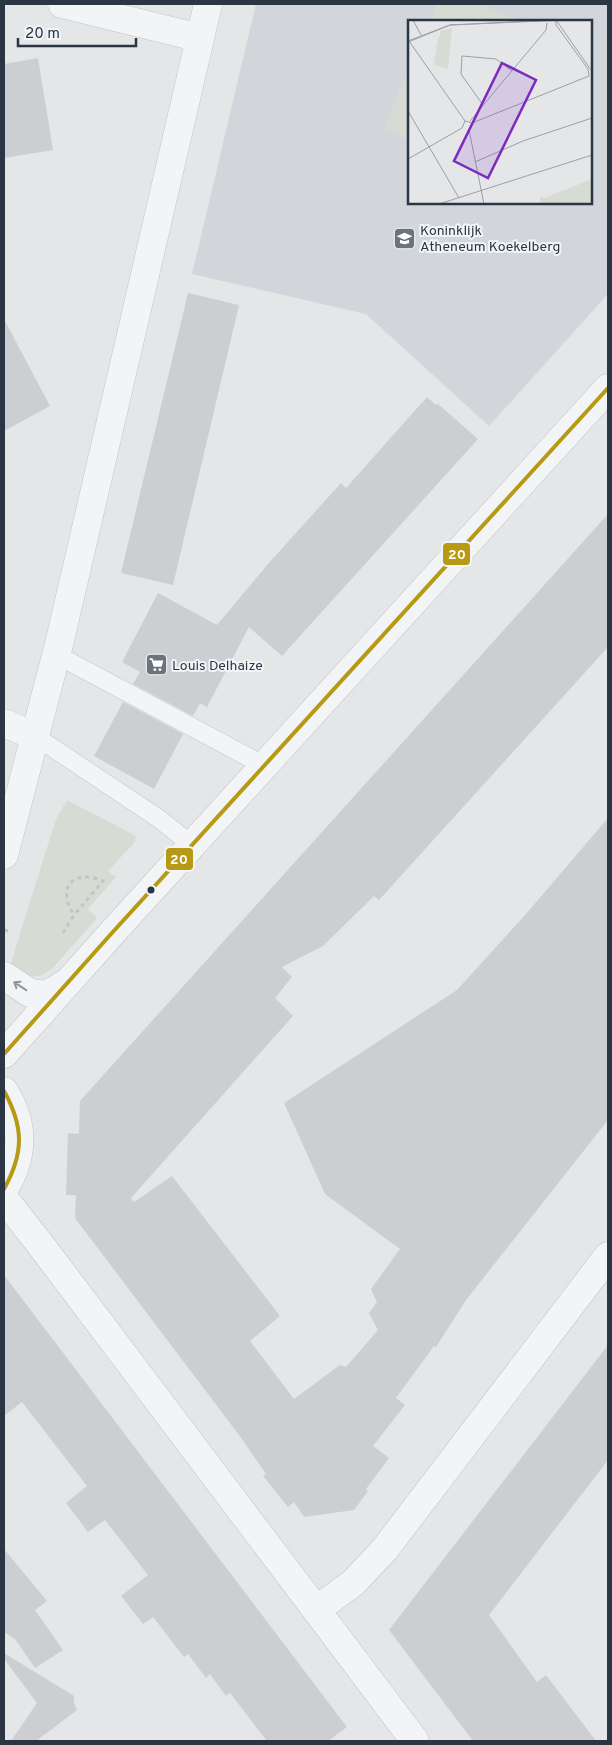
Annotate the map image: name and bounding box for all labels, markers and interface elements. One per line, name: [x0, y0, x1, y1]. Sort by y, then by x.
scale bar: [18, 15, 135, 47]
inset map: [408, 20, 592, 204]
text: 20 m: [25, 25, 60, 44]
place label: Koninklijk Atheneum Koekelberg: [420, 223, 560, 256]
school or university icon: Koninklijk Atheneum Koekelberg: [392, 226, 416, 250]
line badge: 20: [442, 542, 471, 566]
text: 20: [448, 547, 466, 564]
supermarket icon: Louis Delhaize: [144, 653, 168, 677]
place label: Louis Delhaize: [172, 658, 263, 675]
line badge: 20: [165, 847, 194, 871]
text: 20: [170, 852, 188, 869]
unlabelled marker: [146, 885, 156, 895]
one-way arrow: [13, 981, 27, 991]

